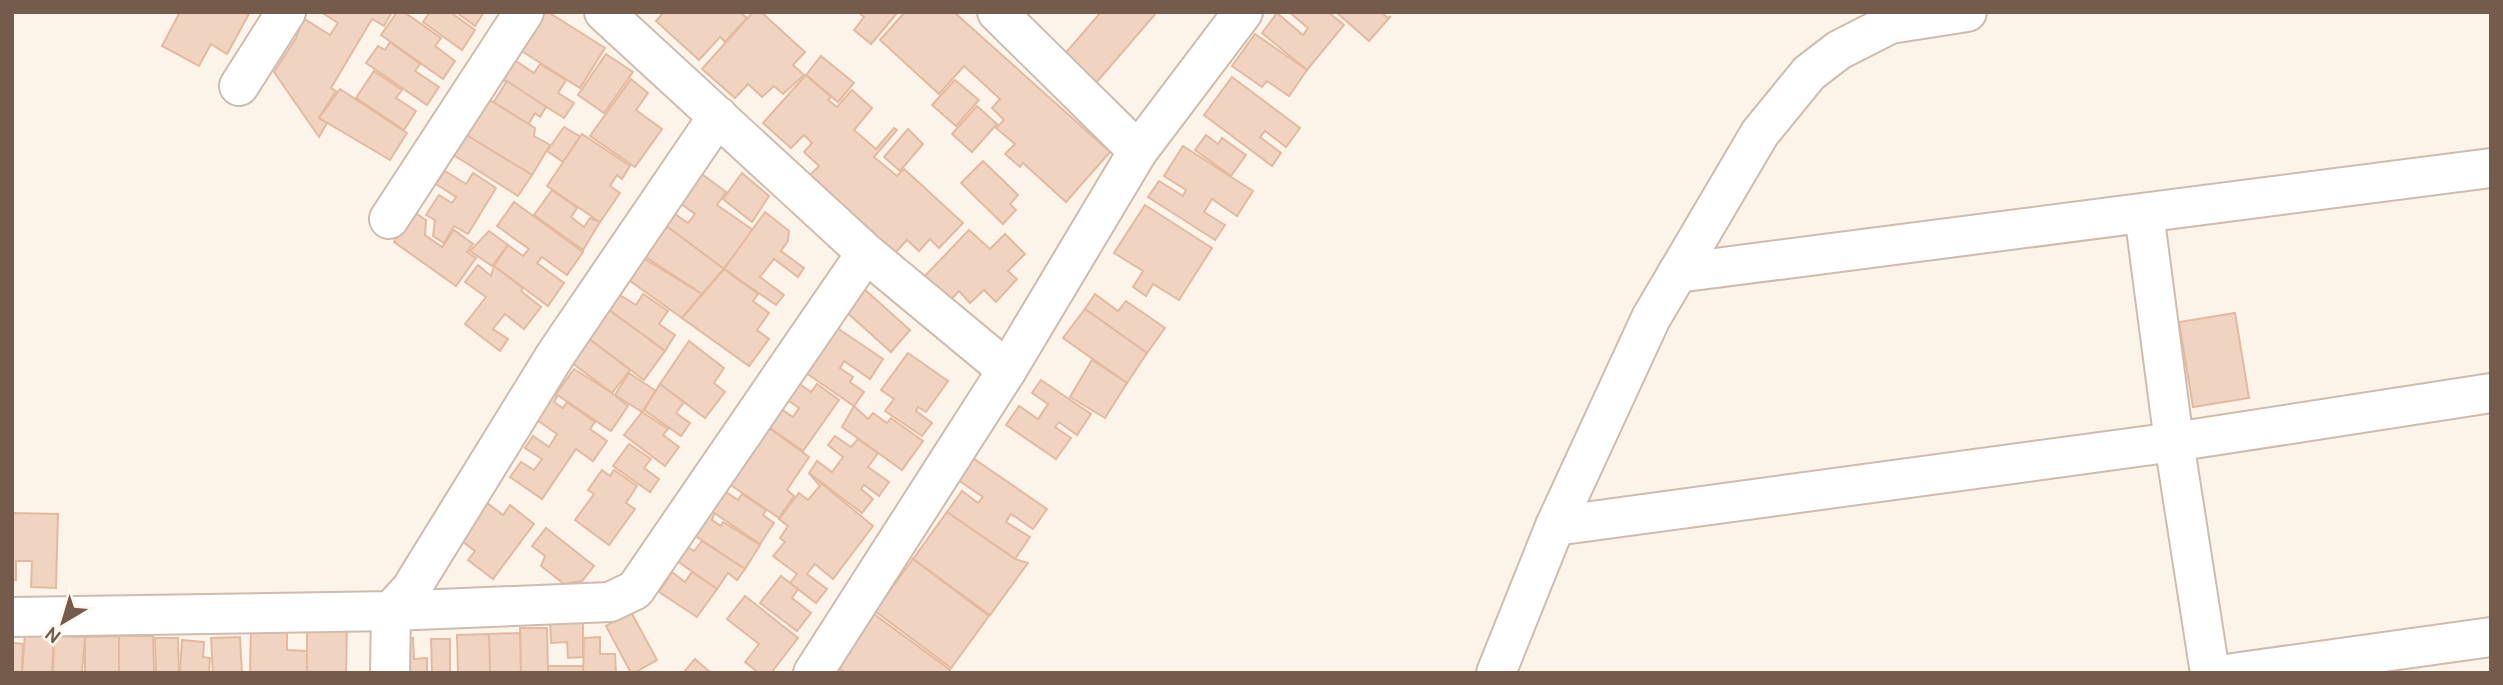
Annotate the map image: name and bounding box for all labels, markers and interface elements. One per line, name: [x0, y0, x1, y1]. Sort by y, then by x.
north arrow: [28, 587, 98, 657]
text: N: [40, 622, 65, 648]

